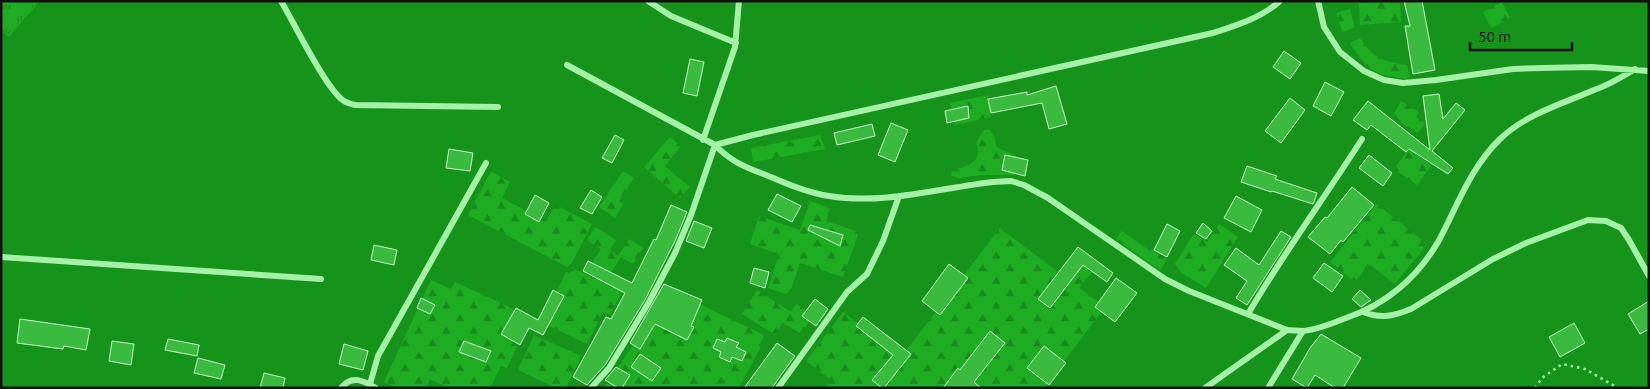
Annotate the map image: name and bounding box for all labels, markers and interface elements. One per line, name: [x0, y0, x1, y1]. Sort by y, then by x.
scale bar: [1470, 20, 1572, 52]
text: 50 m: [1478, 28, 1511, 45]

